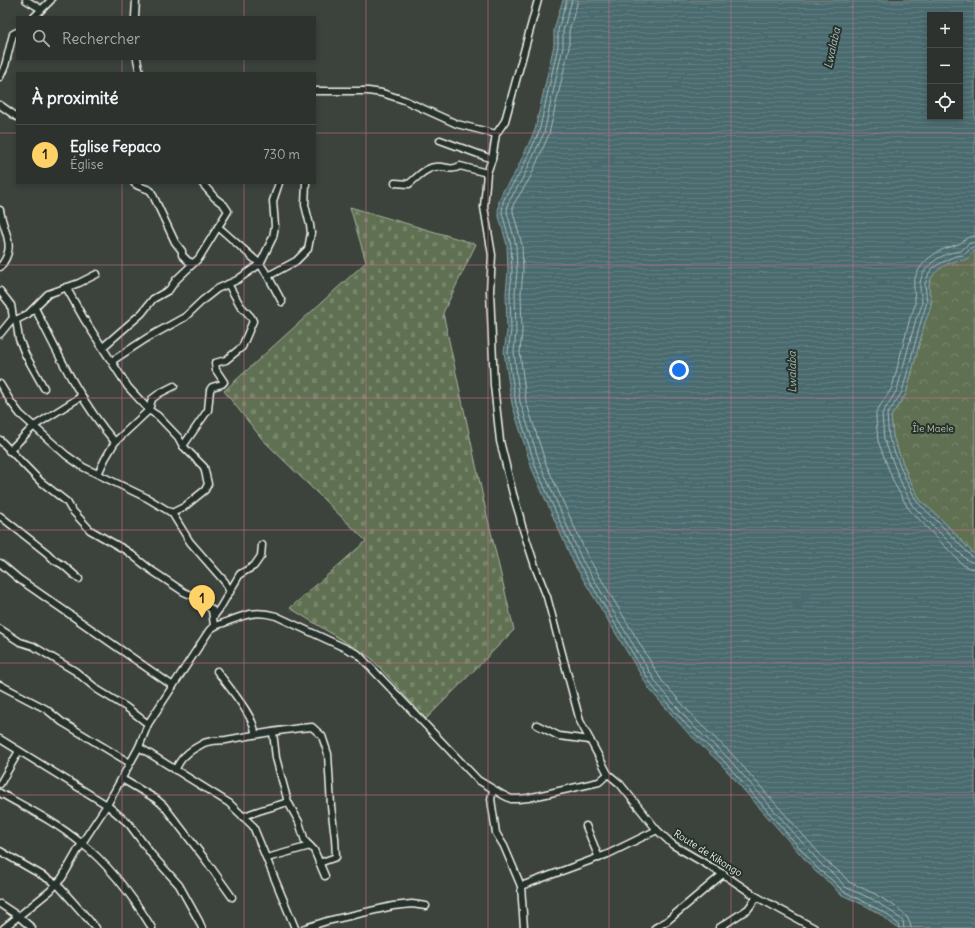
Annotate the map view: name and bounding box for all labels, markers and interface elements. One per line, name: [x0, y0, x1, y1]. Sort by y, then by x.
map controls: [927, 12, 963, 120]
button: +: [927, 12, 963, 48]
search box: [16, 16, 316, 60]
water label: Lwalaba: [821, 26, 843, 70]
icon: search: [30, 27, 52, 49]
text: Rechercher: [62, 29, 140, 48]
button: −: [927, 48, 963, 84]
button: locate: [927, 84, 963, 120]
text: À proximité: [32, 87, 118, 109]
text: Eglise Fepaco: [70, 137, 161, 156]
text: 1: [42, 146, 48, 163]
text: 730 m: [263, 146, 300, 163]
text: Église: [70, 156, 103, 173]
water label: Lwalaba: [785, 350, 799, 393]
your location: [669, 360, 689, 380]
park label: Île Maele: [912, 422, 954, 435]
pin: 1: [189, 585, 215, 618]
street label: Route de Kikongo: [671, 827, 745, 879]

